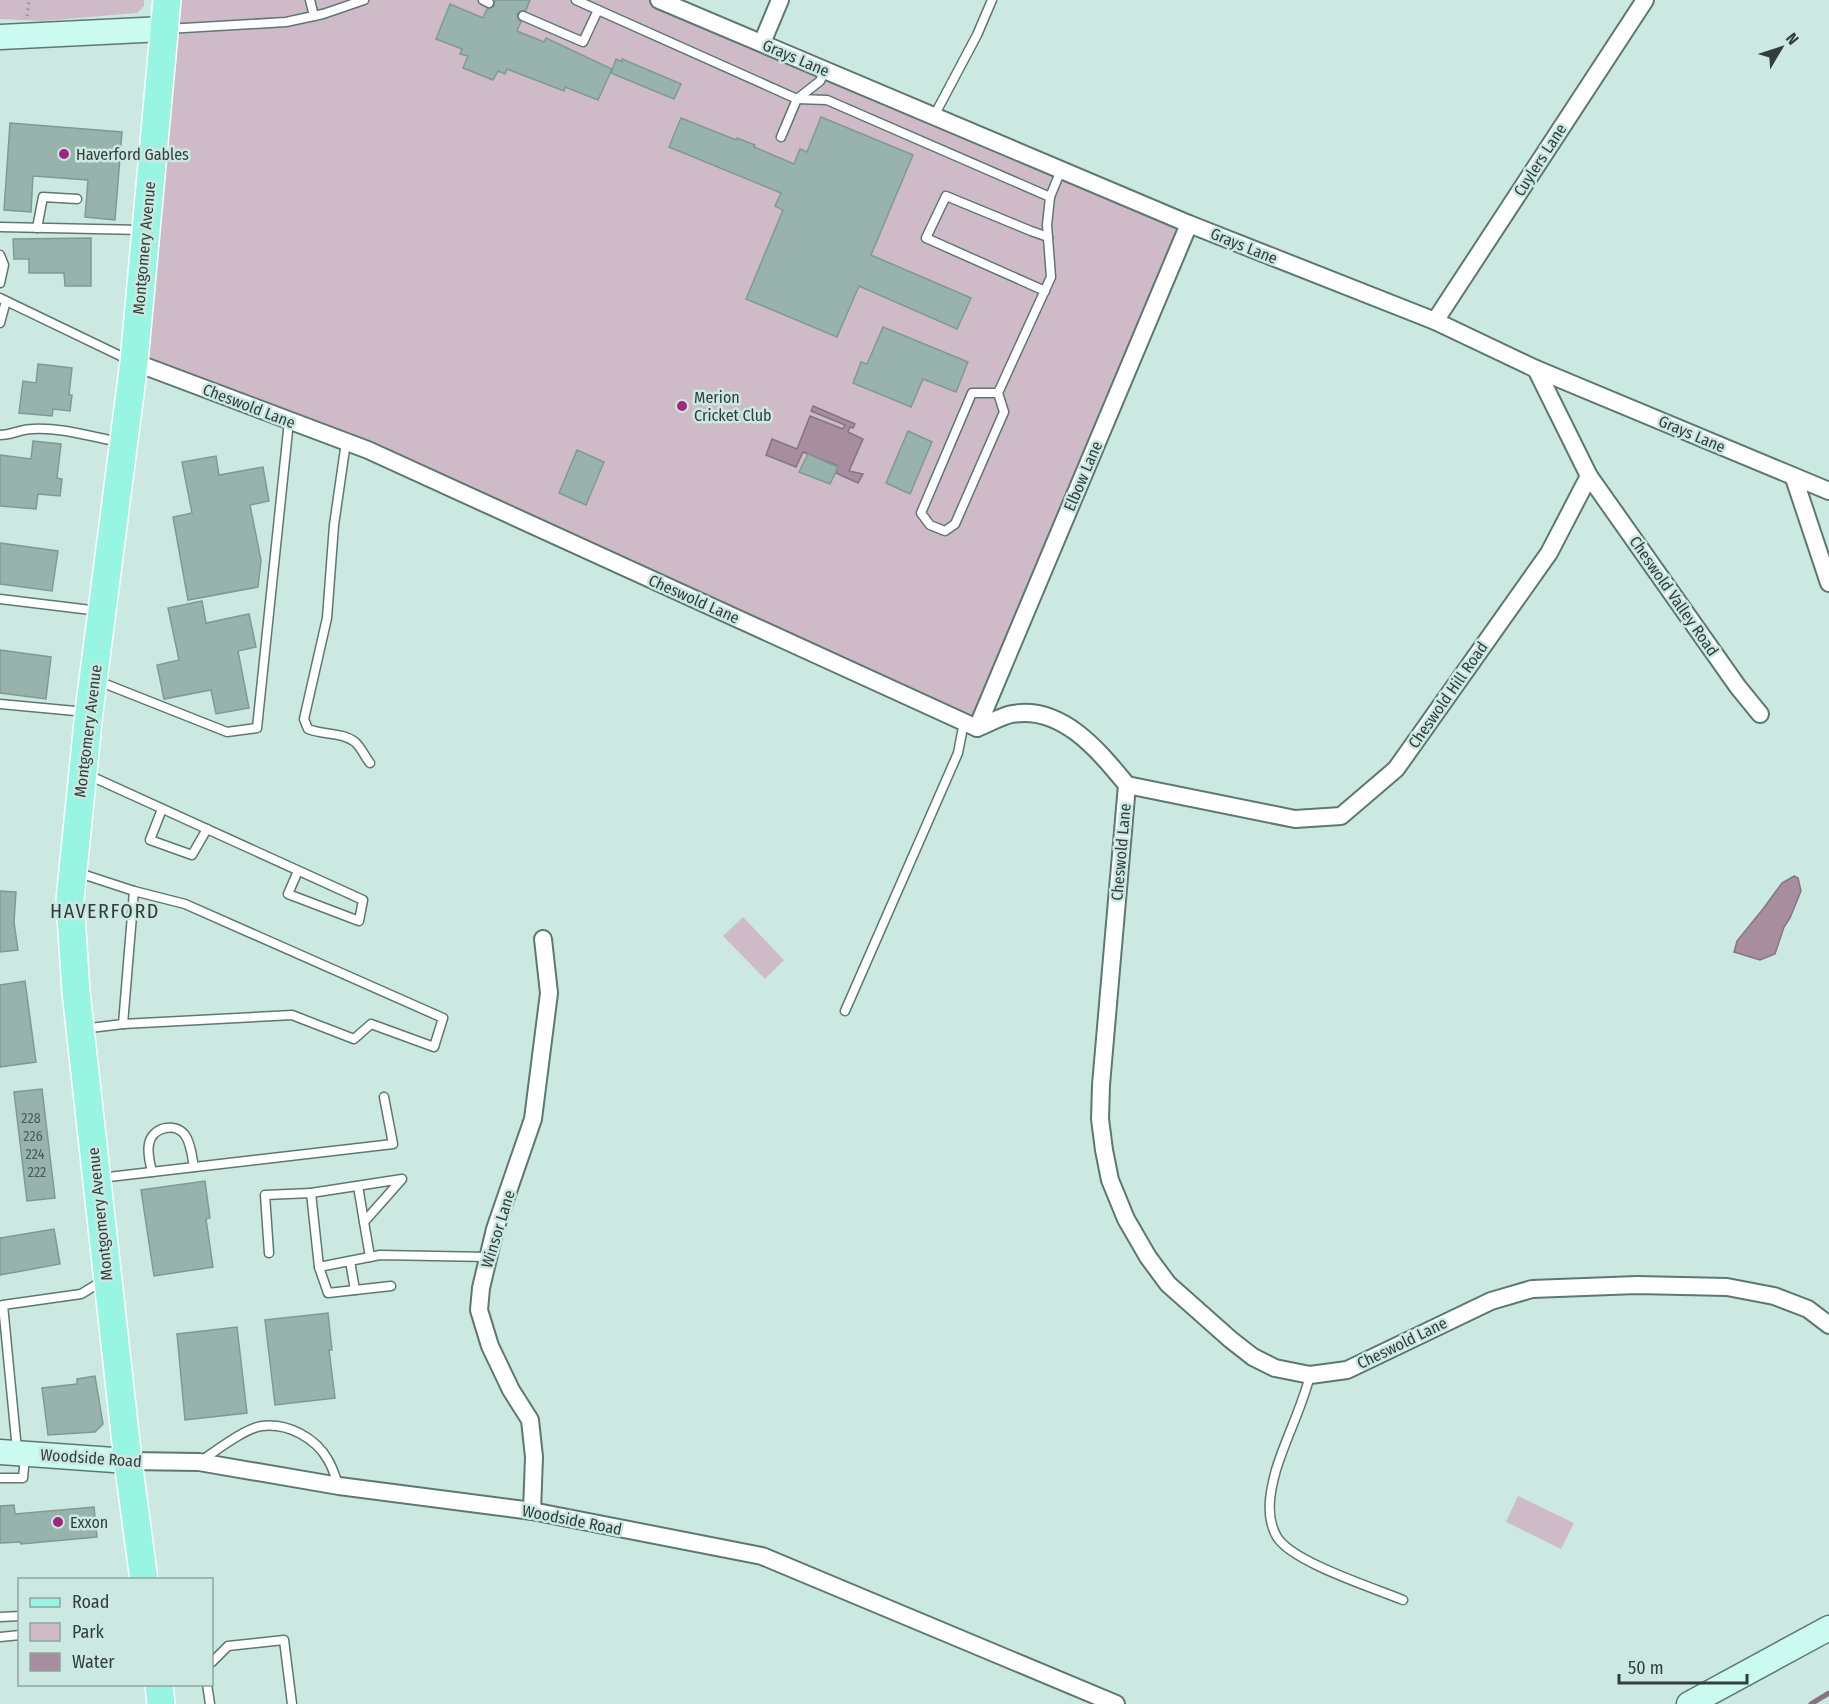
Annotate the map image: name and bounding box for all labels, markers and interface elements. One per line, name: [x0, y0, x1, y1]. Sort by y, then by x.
north arrow: [1751, 18, 1811, 78]
text: N: [1782, 29, 1803, 49]
street label: Grays Lane: [760, 35, 832, 81]
street label: Cuylers Lane: [1510, 120, 1570, 200]
place label: Haverford Gables: [76, 145, 189, 164]
marker: Haverford Gables: [57, 147, 71, 161]
street label: Montgomery Avenue: [129, 181, 159, 315]
street label: Grays Lane: [1208, 224, 1280, 268]
street label: Cheswold Lane: [200, 380, 298, 432]
place label: Merion Cricket Club: [694, 388, 772, 425]
marker: Merion Cricket Club: [675, 399, 689, 413]
street label: Grays Lane: [1656, 411, 1728, 457]
street label: Elbow Lane: [1060, 438, 1106, 514]
street label: Cheswold Valley Road: [1626, 532, 1722, 660]
street label: Cheswold Lane: [646, 570, 743, 628]
street label: Cheswold Hill Road: [1404, 638, 1492, 752]
street label: Montgomery Avenue: [70, 663, 106, 798]
street label: Cheswold Lane: [1107, 802, 1135, 901]
district label: HAVERFORD: [50, 899, 160, 923]
house number: 228: [21, 1110, 41, 1127]
house number: 226: [23, 1128, 43, 1145]
house number: 224: [26, 1146, 45, 1163]
street label: Montgomery Avenue: [84, 1146, 116, 1281]
house number: 222: [28, 1164, 46, 1181]
street label: Winsor Lane: [477, 1188, 519, 1270]
street label: Cheswold Lane: [1354, 1313, 1450, 1373]
street label: Woodside Road: [40, 1445, 142, 1471]
street label: Woodside Road: [520, 1501, 624, 1539]
place label: Exxon: [70, 1513, 108, 1532]
marker: Exxon: [51, 1515, 65, 1529]
legend: [18, 1578, 213, 1686]
text: Road: [72, 1591, 109, 1613]
text: Park: [72, 1621, 105, 1643]
scale bar: [1619, 1647, 1746, 1685]
text: Water: [72, 1651, 115, 1673]
text: 50 m: [1628, 1657, 1664, 1679]

